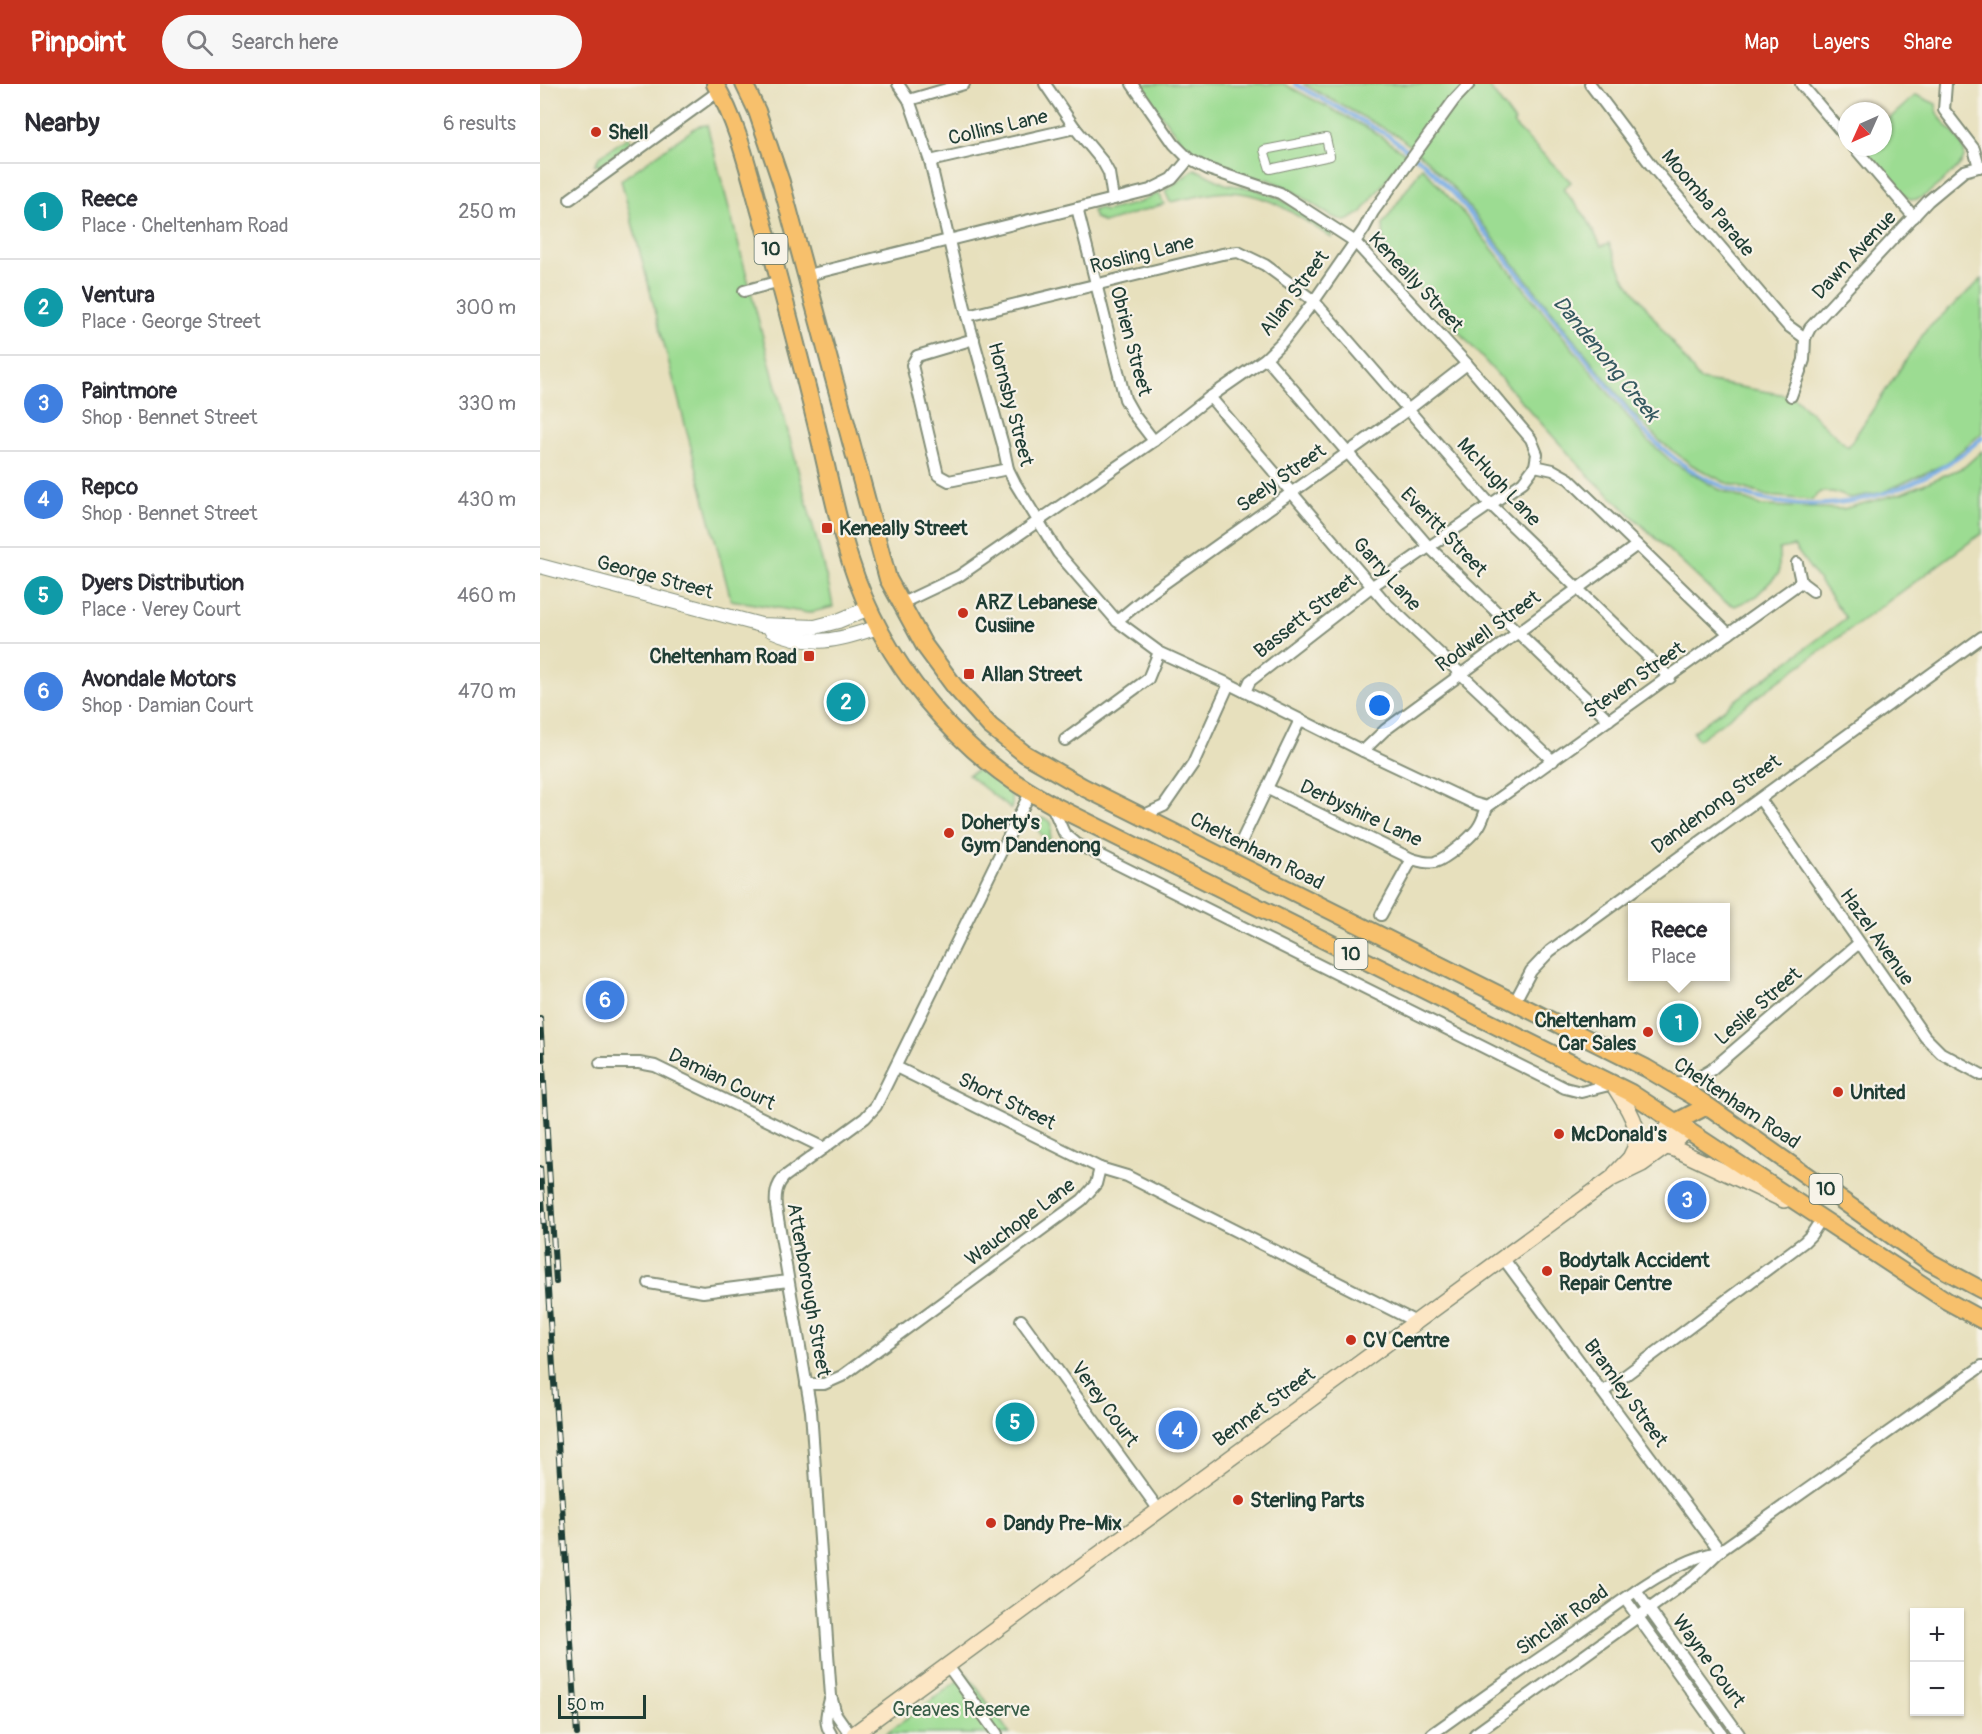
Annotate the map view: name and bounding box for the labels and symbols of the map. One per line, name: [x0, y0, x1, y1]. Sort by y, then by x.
north arrow: [1838, 102, 1892, 156]
street label: Collins Lane: [946, 103, 1050, 151]
place label: Shell: [608, 120, 648, 145]
marker: Shell: [589, 125, 603, 139]
street label: Moomba Parade: [1656, 144, 1760, 262]
street label: Dawn Avenue: [1807, 205, 1902, 305]
street label: Keneally Street: [1363, 226, 1470, 338]
street label: Rosling Lane: [1087, 229, 1197, 279]
road number: 10: [754, 234, 788, 264]
street label: Allan Street: [1254, 244, 1335, 341]
street label: Obrien Street: [1104, 283, 1158, 400]
water label: Dandenong Creek: [1547, 290, 1667, 429]
street label: Hornsby Street: [982, 339, 1040, 470]
street label: McHugh Lane: [1452, 432, 1547, 532]
street label: Seely Street: [1232, 438, 1331, 518]
street label: Everitt Street: [1395, 482, 1493, 583]
place label: Keneally Street: [839, 516, 969, 541]
marker: Keneally Street: [820, 521, 834, 535]
street label: Garry Lane: [1347, 532, 1427, 616]
street label: George Street: [594, 549, 717, 605]
street label: Bassett Street: [1249, 568, 1362, 664]
street label: Rodwell Street: [1431, 584, 1546, 677]
place label: ARZ Lebanese Cusiine: [975, 590, 1098, 638]
marker: ARZ Lebanese Cusiine: [956, 606, 970, 620]
street label: Steven Street: [1579, 635, 1690, 724]
place label: Cheltenham Road: [650, 644, 797, 669]
marker: Cheltenham Road: [802, 649, 816, 663]
place label: Allan Street: [981, 662, 1083, 687]
marker: Allan Street: [962, 667, 976, 681]
pin: 2: [826, 680, 866, 724]
your location: [1365, 691, 1394, 720]
street label: Dandenong Street: [1646, 748, 1786, 859]
street label: Derbyshire Lane: [1296, 774, 1426, 852]
street label: Cheltenham Road: [1186, 806, 1328, 896]
place label: Doherty's Gym Dandenong: [961, 810, 1101, 858]
marker: Doherty's Gym Dandenong: [942, 826, 956, 840]
street label: Hazel Avenue: [1834, 884, 1920, 990]
road number: 10: [1334, 939, 1368, 969]
street label: Leslie Street: [1709, 961, 1807, 1050]
pin: 6: [586, 978, 624, 1022]
pin: 1: [1660, 1000, 1698, 1046]
place label: Cheltenham Car Sales: [1534, 1008, 1636, 1056]
marker: Cheltenham Car Sales: [1641, 1025, 1655, 1039]
street label: Damian Court: [664, 1042, 780, 1116]
street label: Cheltenham Road: [1669, 1051, 1805, 1155]
street label: Short Street: [954, 1067, 1061, 1136]
place label: United: [1850, 1080, 1906, 1105]
marker: United: [1831, 1085, 1845, 1099]
place label: McDonald's: [1571, 1122, 1667, 1147]
marker: McDonald's: [1552, 1127, 1566, 1141]
street label: Wauchope Lane: [960, 1172, 1080, 1272]
road number: 10: [1810, 1174, 1842, 1204]
pin: 3: [1668, 1178, 1706, 1222]
street label: Attenborough Street: [781, 1201, 837, 1380]
place label: Bodytalk Accident Repair Centre: [1559, 1248, 1711, 1296]
marker: Bodytalk Accident Repair Centre: [1540, 1264, 1554, 1278]
place label: CV Centre: [1363, 1328, 1450, 1353]
marker: CV Centre: [1344, 1333, 1358, 1347]
street label: Bramley Street: [1578, 1334, 1674, 1453]
street label: Verey Court: [1066, 1356, 1145, 1452]
street label: Bennet Street: [1208, 1361, 1321, 1452]
pin: 5: [996, 1400, 1034, 1444]
pin: 4: [1158, 1408, 1198, 1452]
place label: Sterling Parts: [1250, 1488, 1364, 1513]
marker: Sterling Parts: [1231, 1493, 1245, 1507]
place label: Dandy Pre-Mix: [1003, 1511, 1122, 1536]
marker: Dandy Pre-Mix: [984, 1516, 998, 1530]
street label: Sinclair Road: [1511, 1579, 1613, 1661]
street label: Wayne Court: [1667, 1610, 1752, 1713]
scale bar: [558, 1692, 646, 1720]
park label: Greaves Reserve: [892, 1697, 1030, 1722]

